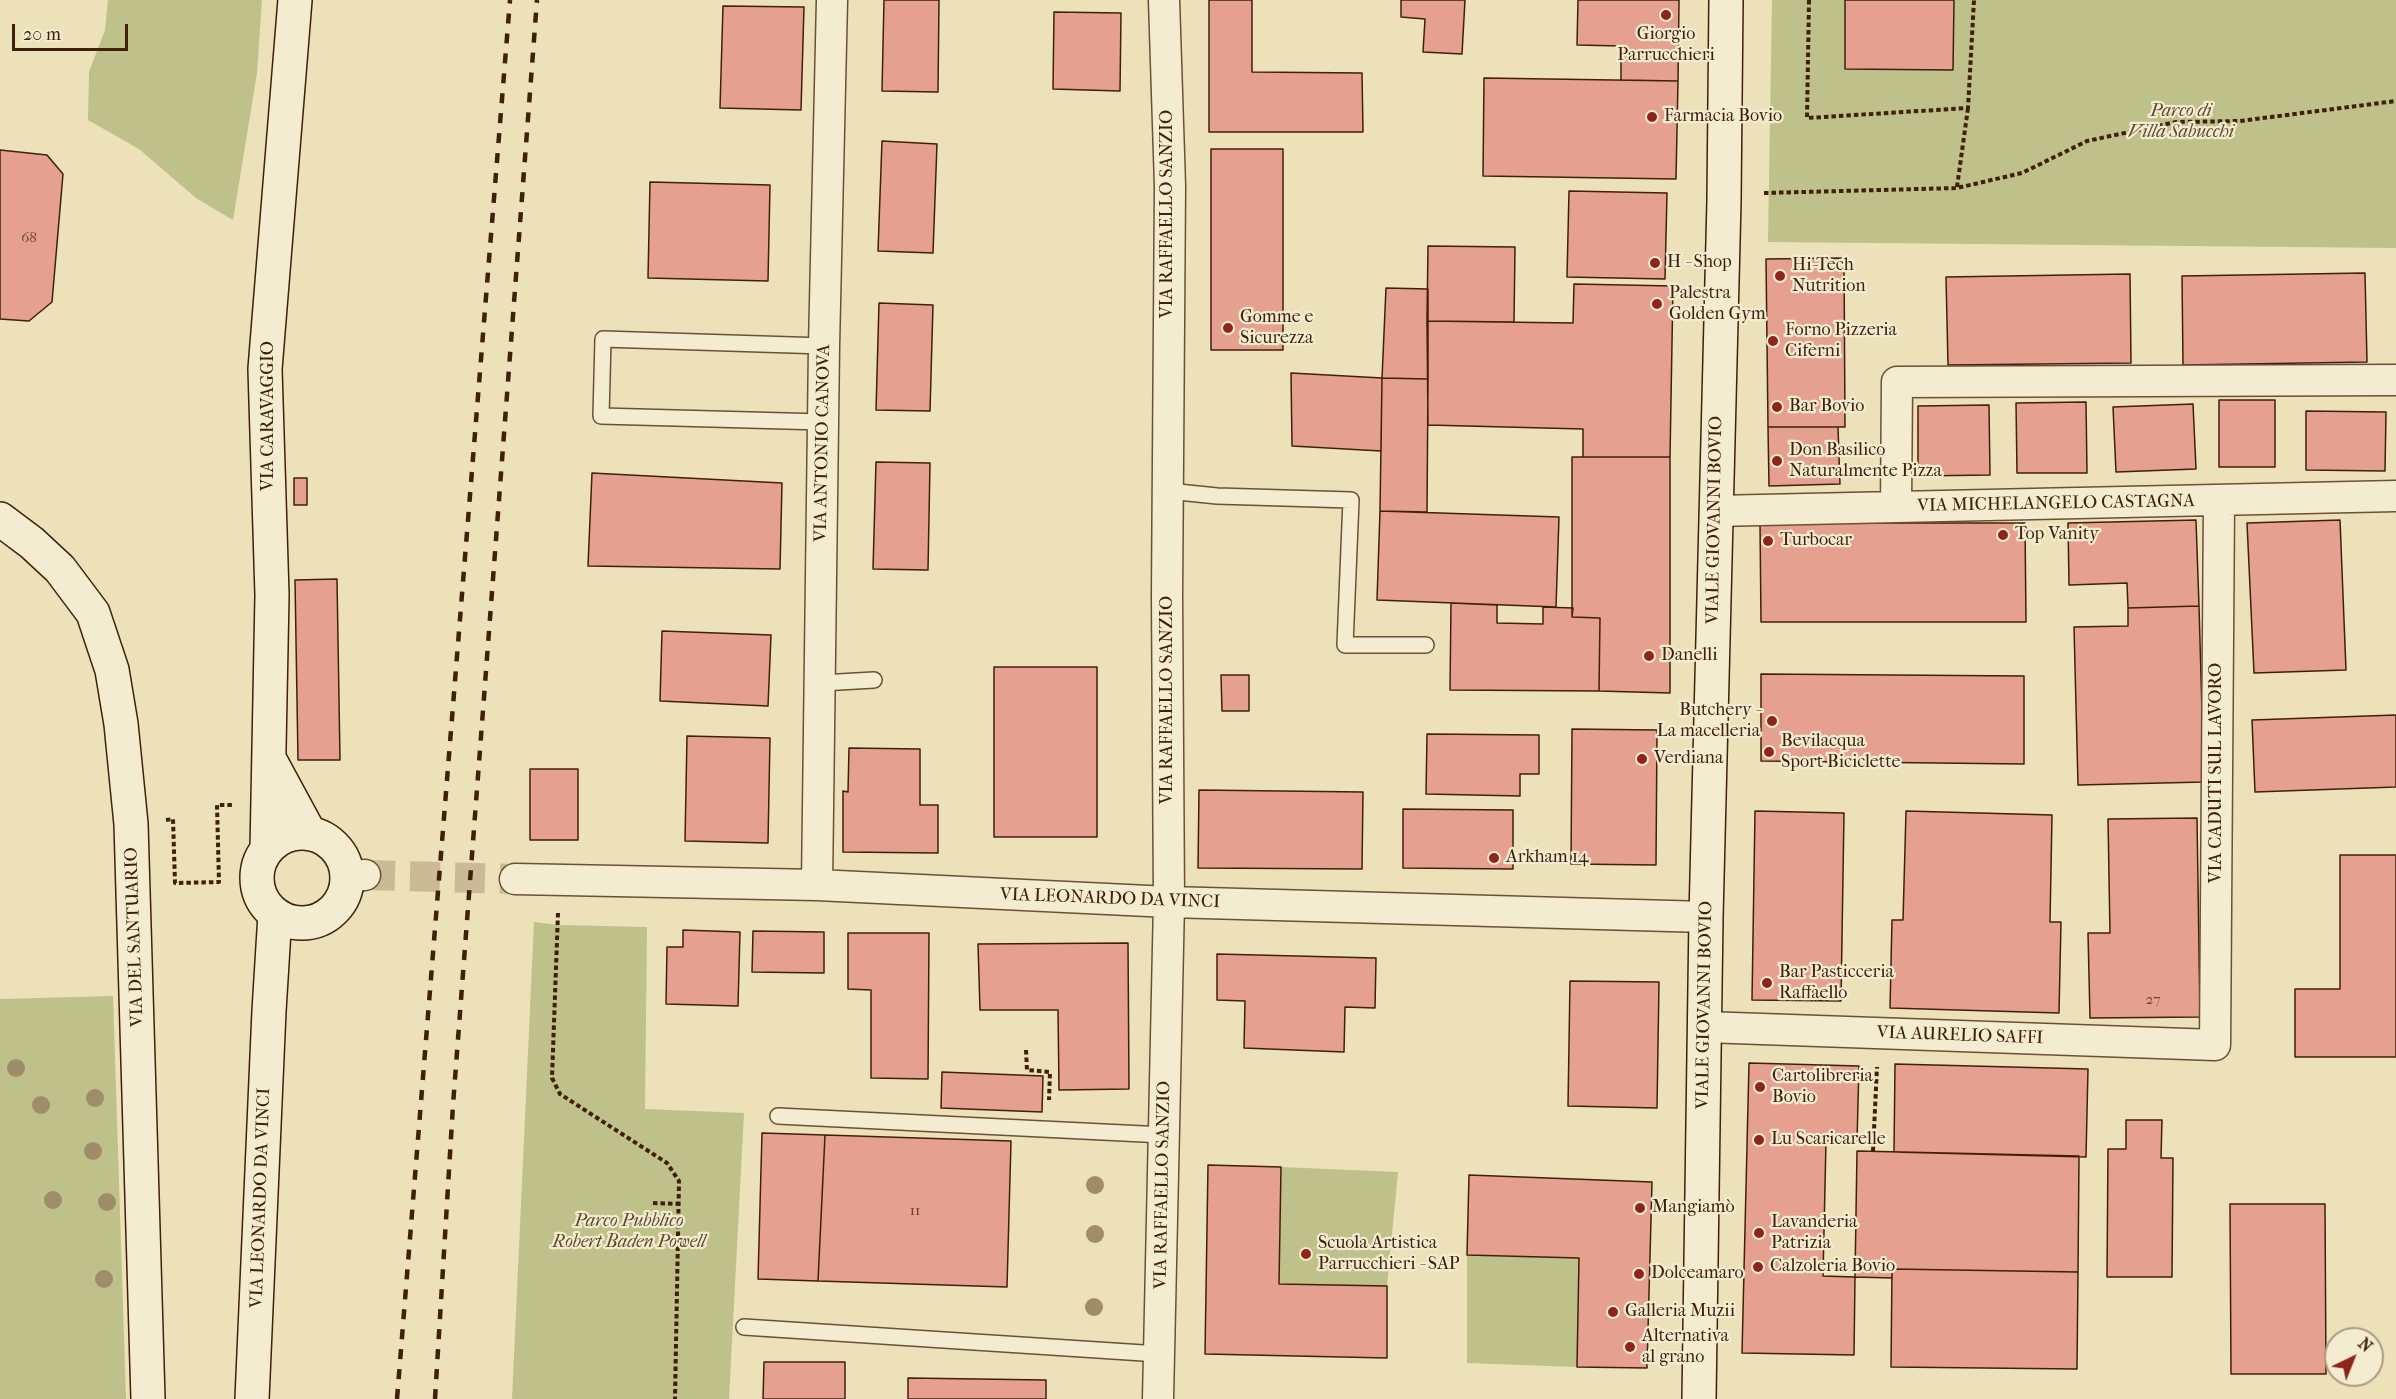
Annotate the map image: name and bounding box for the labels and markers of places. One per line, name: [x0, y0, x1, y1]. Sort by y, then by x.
marker: Giorgio Parrucchieri: [1659, 8, 1673, 22]
place label: Giorgio Parrucchieri: [1617, 24, 1715, 66]
place label: Farmacia Bovio: [1664, 106, 1782, 128]
marker: Farmacia Bovio: [1645, 110, 1659, 124]
place label: H - Shop: [1667, 252, 1732, 274]
place label: Hi-Tech Nutrition: [1792, 255, 1866, 298]
marker: H - Shop: [1648, 256, 1662, 270]
marker: Hi-Tech Nutrition: [1773, 269, 1787, 283]
place label: Palestra Golden Gym: [1669, 283, 1766, 326]
marker: Palestra Golden Gym: [1650, 297, 1664, 311]
place label: Gomme e Sicurezza: [1240, 307, 1313, 350]
place label: Forno Pizzeria Ciferni: [1785, 320, 1897, 362]
marker: Gomme e Sicurezza: [1221, 321, 1235, 335]
marker: Forno Pizzeria Ciferni: [1766, 334, 1780, 348]
place label: Bar Bovio: [1789, 396, 1864, 418]
marker: Bar Bovio: [1770, 400, 1784, 414]
place label: Don Basilico Naturalmente Pizza: [1789, 440, 1942, 482]
marker: Don Basilico Naturalmente Pizza: [1770, 454, 1784, 468]
place label: Top Vanity: [2015, 524, 2099, 546]
marker: Top Vanity: [1996, 528, 2010, 542]
place label: Turbocar: [1780, 530, 1852, 552]
marker: Turbocar: [1761, 534, 1775, 548]
place label: Danelli: [1661, 645, 1718, 667]
marker: Danelli: [1642, 649, 1656, 663]
place label: Butchery - La macelleria: [1657, 700, 1760, 742]
marker: Butchery - La macelleria: [1765, 714, 1779, 728]
place label: Bevilacqua Sport Biciclette: [1781, 731, 1900, 774]
marker: Bevilacqua Sport Biciclette: [1762, 745, 1776, 759]
place label: Verdiana: [1654, 748, 1723, 770]
marker: Verdiana: [1635, 752, 1649, 766]
place label: Arkham 14: [1506, 847, 1589, 869]
marker: Arkham 14: [1487, 851, 1501, 865]
place label: Bar Pasticceria Raffaello: [1779, 962, 1894, 1004]
marker: Bar Pasticceria Raffaello: [1760, 976, 1774, 990]
place label: Cartolibreria Bovio: [1772, 1066, 1873, 1108]
marker: Cartolibreria Bovio: [1753, 1080, 1767, 1094]
place label: Lu Scaricarelle: [1771, 1129, 1886, 1151]
marker: Lu Scaricarelle: [1752, 1133, 1766, 1147]
place label: Mangiamò: [1652, 1197, 1735, 1219]
marker: Mangiamò: [1633, 1201, 1647, 1215]
place label: Lavanderia Patrizia: [1771, 1212, 1857, 1254]
marker: Lavanderia Patrizia: [1752, 1226, 1766, 1240]
place label: Scuola Artistica Parrucchieri - SAP: [1318, 1233, 1460, 1276]
marker: Scuola Artistica Parrucchieri - SAP: [1299, 1247, 1313, 1261]
place label: Calzoleria Bovio: [1770, 1256, 1895, 1278]
marker: Calzoleria Bovio: [1751, 1260, 1765, 1274]
place label: Dolceamaro: [1651, 1263, 1744, 1285]
marker: Dolceamaro: [1632, 1267, 1646, 1281]
place label: Galleria Muzii: [1625, 1301, 1735, 1323]
marker: Galleria Muzii: [1606, 1305, 1620, 1319]
place label: Alternativa al grano: [1642, 1326, 1729, 1368]
marker: Alternativa al grano: [1623, 1340, 1637, 1354]

